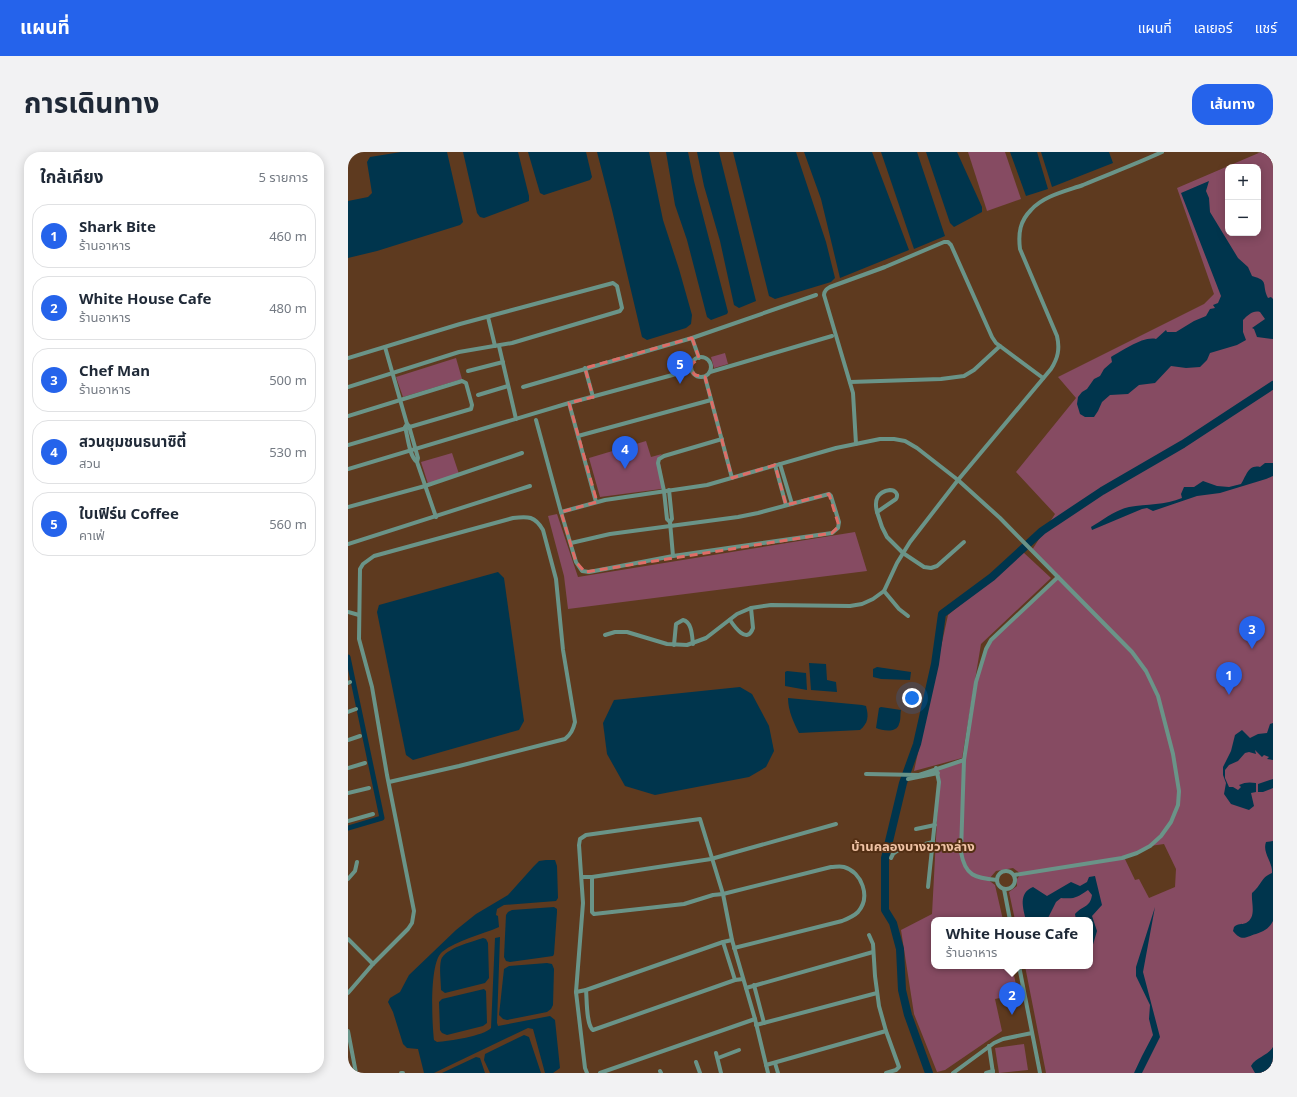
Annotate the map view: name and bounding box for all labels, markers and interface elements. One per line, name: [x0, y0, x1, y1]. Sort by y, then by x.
text: แผนที่: [20, 14, 70, 40]
text: แผนที่: [1138, 18, 1172, 37]
text: เลเยอร์: [1194, 18, 1233, 37]
text: แชร์: [1255, 18, 1277, 37]
text: การเดินทาง: [24, 83, 159, 121]
button: เส้นทาง: [1192, 84, 1273, 125]
map controls: [1225, 164, 1261, 236]
button: +: [1225, 164, 1261, 200]
text: ใกล้เคียง: [40, 165, 103, 188]
text: 5 รายการ: [258, 168, 308, 186]
button: −: [1225, 200, 1261, 236]
text: Shark Bite: [79, 216, 156, 236]
text: 1: [50, 227, 58, 245]
text: 460 m: [269, 227, 307, 245]
text: ร้านอาหาร: [79, 236, 131, 254]
text: White House Cafe: [79, 288, 211, 308]
text: 2: [50, 299, 58, 317]
text: 480 m: [269, 299, 307, 317]
text: ร้านอาหาร: [79, 308, 131, 326]
pin: 5: [667, 351, 693, 384]
text: Chef Man: [79, 360, 150, 380]
text: 3: [50, 371, 58, 389]
text: 500 m: [269, 371, 307, 389]
text: ร้านอาหาร: [79, 380, 131, 398]
text: สวนชุมชนธนาซิตี้: [79, 431, 186, 451]
pin: 4: [612, 436, 638, 469]
text: 4: [50, 443, 58, 461]
text: 530 m: [269, 443, 307, 461]
text: สวน: [79, 454, 101, 472]
text: ใบเฟิร์น Coffee: [79, 503, 179, 523]
text: 5: [50, 515, 58, 533]
text: 560 m: [269, 515, 307, 533]
text: คาเฟ่: [79, 526, 105, 544]
pin: 3: [1239, 616, 1265, 649]
pin: 1: [1216, 662, 1242, 695]
your location: [902, 688, 922, 708]
district label: บ้านคลองบางขวางล่าง: [851, 837, 975, 855]
popup: [931, 917, 1093, 969]
text: White House Cafe: [946, 923, 1078, 943]
text: ร้านอาหาร: [946, 943, 997, 961]
pin: 2: [999, 982, 1025, 1015]

